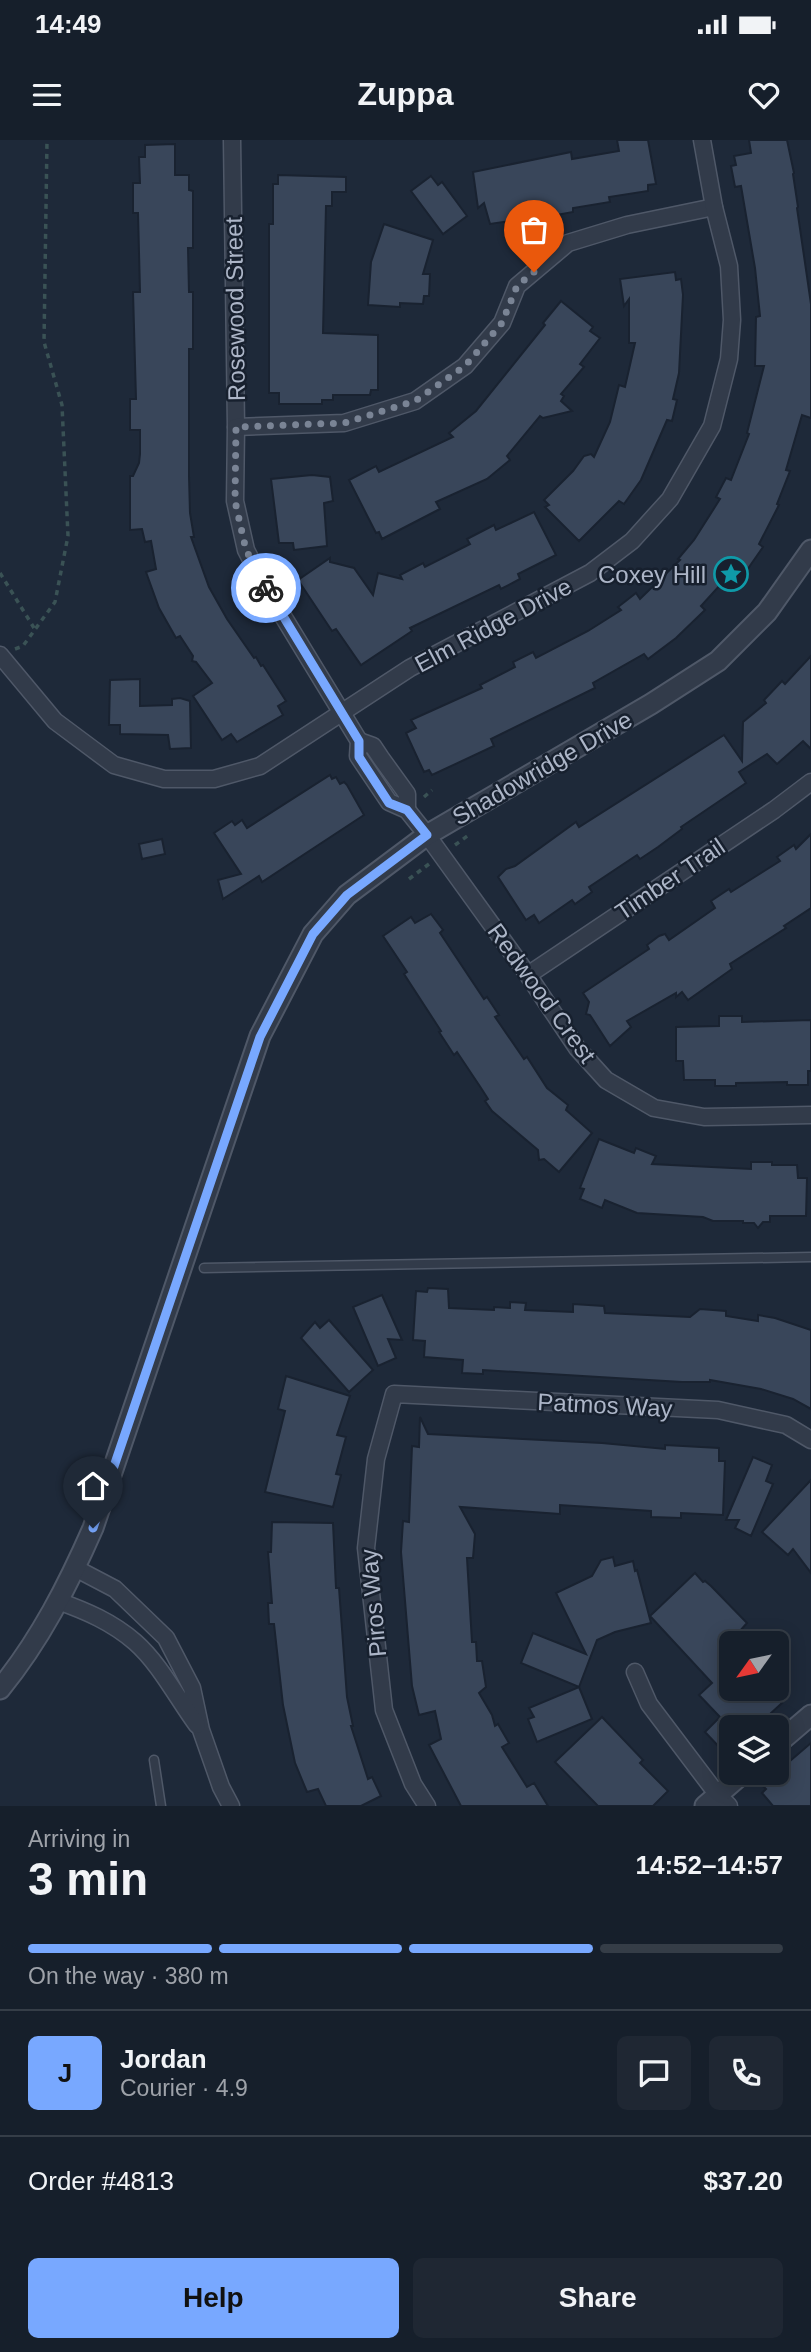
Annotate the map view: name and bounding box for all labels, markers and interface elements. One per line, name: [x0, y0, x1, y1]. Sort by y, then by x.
text: 14:49: [35, 9, 102, 39]
icon: menu: [28, 76, 66, 114]
text: Zuppa: [358, 76, 453, 112]
icon: heart: [745, 76, 783, 114]
pin: [504, 200, 564, 272]
icon: bag: [515, 211, 553, 249]
street label: Rosewood Street: [220, 216, 250, 401]
courier: [231, 553, 301, 623]
place icon: Coxey Hill: [712, 555, 750, 593]
place label: Coxey Hill: [598, 561, 706, 588]
icon: bike: [247, 569, 285, 607]
street label: Elm Ridge Drive: [410, 572, 576, 678]
street label: Shadowridge Drive: [447, 706, 637, 830]
street label: Timber Trail: [610, 833, 730, 925]
street label: Redwood Crest: [482, 918, 602, 1068]
street label: Patmos Way: [537, 1388, 673, 1422]
pin: [63, 1456, 123, 1528]
icon: home: [74, 1467, 112, 1505]
street label: Piros Way: [355, 1548, 391, 1658]
north arrow: [719, 1631, 789, 1701]
map controls: [719, 1631, 789, 1785]
button: layers: [719, 1715, 789, 1785]
text: Arriving in: [28, 1826, 130, 1852]
text: 14:52–14:57: [636, 1850, 783, 1880]
text: 3 min: [28, 1853, 148, 1905]
text: On the way · 380 m: [28, 1963, 229, 1989]
button: chat: [617, 2036, 691, 2110]
button: phone: [709, 2036, 783, 2110]
text: Jordan: [120, 2044, 207, 2074]
text: J: [58, 2058, 72, 2088]
text: Courier · 4.9: [120, 2075, 248, 2101]
text: Order #4813: [28, 2166, 174, 2196]
text: $37.20: [703, 2166, 783, 2196]
button: Help: [28, 2258, 399, 2338]
button: Share: [413, 2258, 783, 2338]

